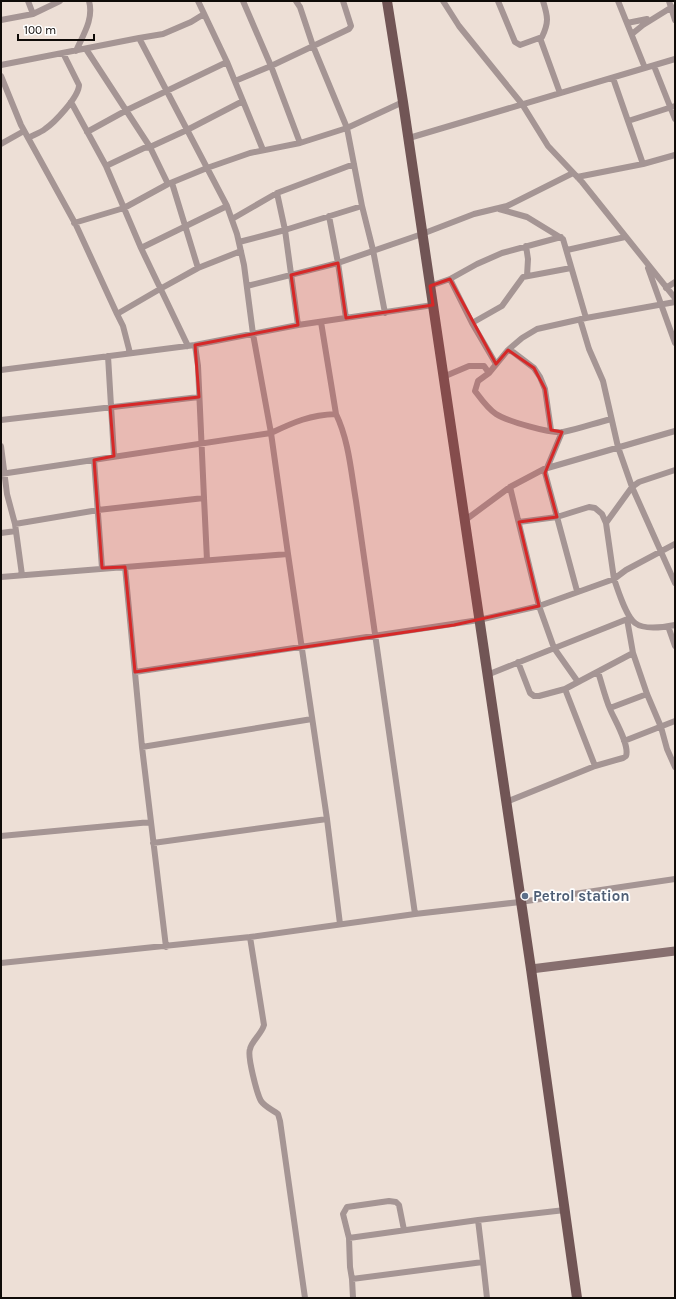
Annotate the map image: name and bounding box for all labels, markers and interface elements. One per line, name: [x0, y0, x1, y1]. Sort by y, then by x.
scale bar: [18, 16, 94, 42]
text: 100 m: [24, 23, 56, 37]
place label: Petrol station: [533, 887, 630, 905]
marker: Petrol station: [520, 891, 530, 901]

